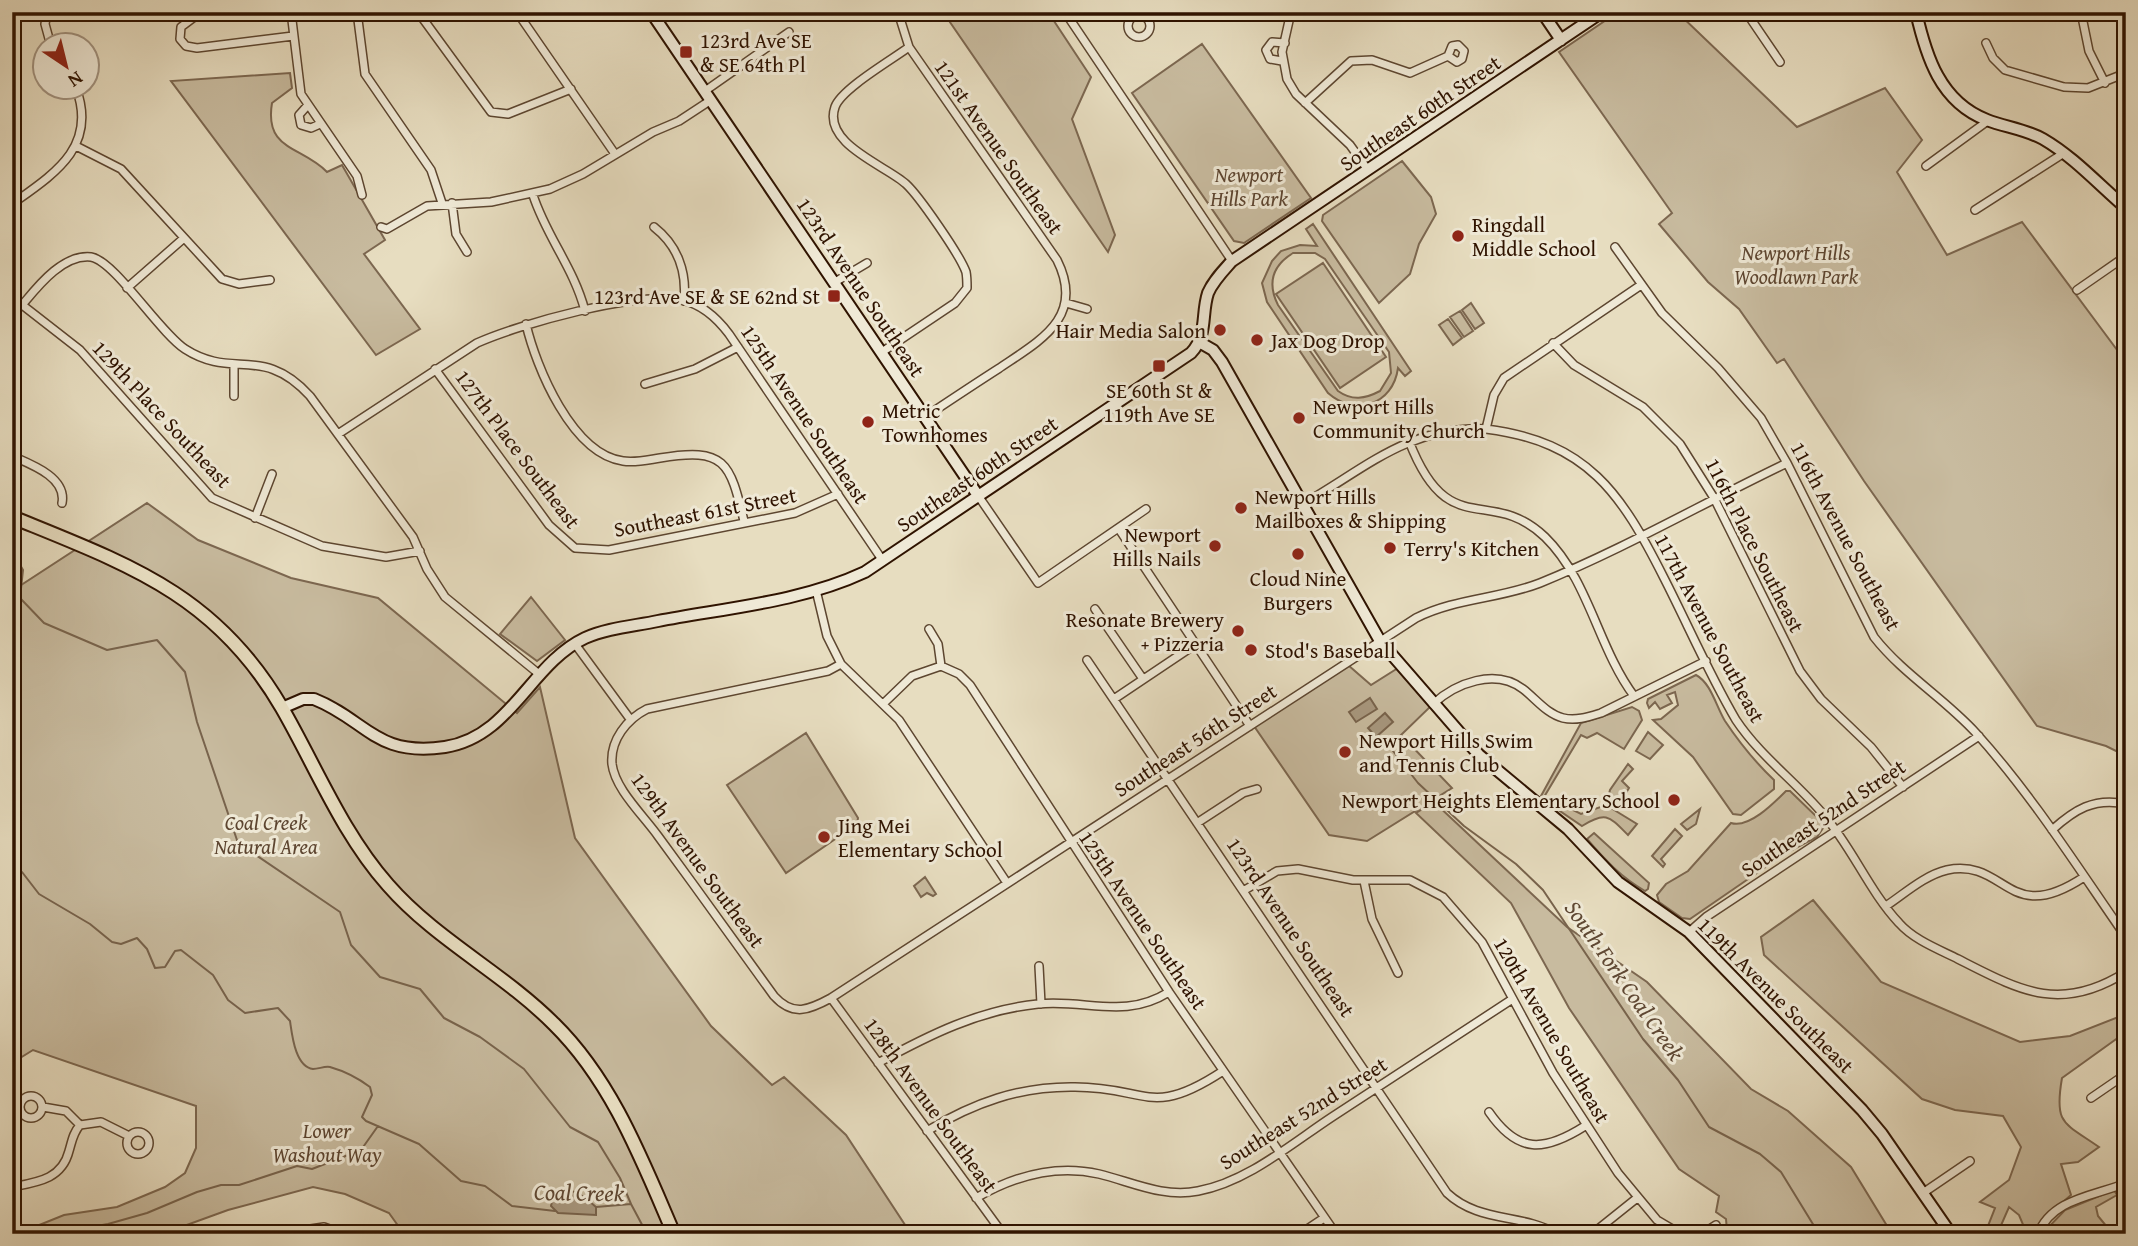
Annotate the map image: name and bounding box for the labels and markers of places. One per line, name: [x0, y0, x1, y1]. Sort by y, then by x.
place label: 123rd Ave SE & SE 64th Pl: [700, 25, 812, 80]
marker: 123rd Ave SE & SE 64th Pl: [678, 44, 694, 60]
place label: Ringdall Middle School: [1472, 209, 1596, 264]
marker: Ringdall Middle School: [1450, 228, 1466, 244]
place label: 123rd Ave SE & SE 62nd St: [594, 281, 821, 312]
marker: 123rd Ave SE & SE 62nd St: [826, 288, 842, 304]
place label: Hair Media Salon: [1056, 315, 1206, 346]
marker: Hair Media Salon: [1212, 322, 1228, 338]
place label: Jax Dog Drop: [1268, 325, 1385, 356]
marker: Jax Dog Drop: [1249, 332, 1265, 348]
marker: SE 60th St & 119th Ave SE: [1151, 358, 1167, 374]
place label: SE 60th St & 119th Ave SE: [1103, 375, 1215, 430]
place label: Newport Hills Community Church: [1313, 391, 1485, 446]
place label: Metric Townhomes: [882, 395, 988, 450]
marker: Newport Hills Community Church: [1291, 410, 1307, 426]
marker: Metric Townhomes: [860, 414, 876, 430]
place label: Newport Hills Mailboxes & Shipping: [1255, 481, 1446, 536]
marker: Newport Hills Mailboxes & Shipping: [1233, 500, 1249, 516]
place label: Newport Hills Nails: [1113, 519, 1202, 574]
place label: Terry's Kitchen: [1404, 533, 1539, 564]
marker: Newport Hills Nails: [1207, 538, 1223, 554]
marker: Terry's Kitchen: [1382, 540, 1398, 556]
marker: Cloud Nine Burgers: [1290, 546, 1306, 562]
place label: Cloud Nine Burgers: [1250, 563, 1346, 618]
place label: Resonate Brewery + Pizzeria: [1066, 604, 1225, 659]
marker: Resonate Brewery + Pizzeria: [1230, 623, 1246, 639]
place label: Stod's Baseball: [1265, 635, 1396, 666]
marker: Stod's Baseball: [1243, 642, 1259, 658]
place label: Newport Hills Swim and Tennis Club: [1359, 725, 1533, 780]
marker: Newport Hills Swim and Tennis Club: [1337, 744, 1353, 760]
place label: Newport Heights Elementary School: [1342, 785, 1660, 816]
marker: Newport Heights Elementary School: [1666, 792, 1682, 808]
place label: Jing Mei Elementary School: [835, 810, 1003, 865]
marker: Jing Mei Elementary School: [816, 829, 832, 845]

